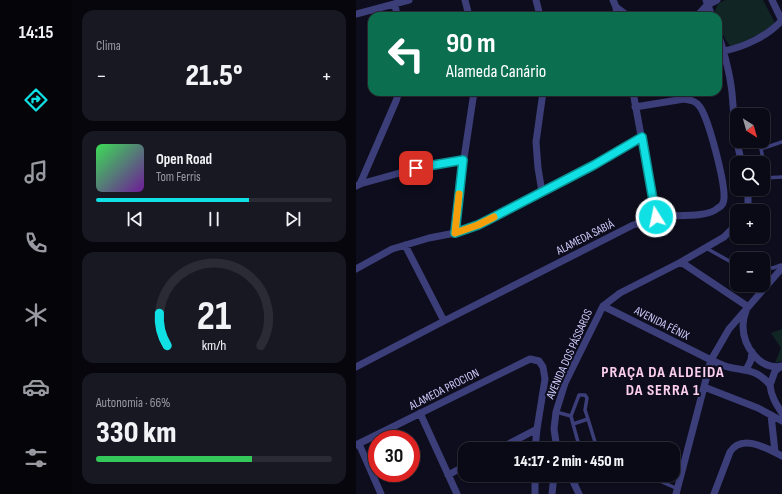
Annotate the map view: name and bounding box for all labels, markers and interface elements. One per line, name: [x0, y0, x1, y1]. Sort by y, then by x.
text: 14:15: [19, 22, 53, 43]
text: 90 m: [446, 27, 496, 60]
icon: left: [380, 28, 432, 80]
text: Clima: [96, 38, 121, 54]
text: 21.5°: [185, 58, 243, 94]
text: Alameda Canário: [446, 61, 546, 82]
text: −: [96, 63, 107, 90]
text: +: [321, 63, 332, 90]
icon: directions: [22, 86, 50, 114]
north arrow: [730, 108, 770, 148]
map controls: [730, 108, 770, 292]
text: Open Road: [156, 150, 212, 169]
pin: [399, 151, 433, 185]
button: search: [730, 156, 770, 196]
icon: arrive: [405, 157, 427, 179]
icon: music: [22, 158, 50, 186]
text: Tom Ferris: [156, 169, 201, 185]
position arrow: [635, 196, 677, 238]
button: +: [730, 204, 770, 244]
icon: previous: [124, 208, 146, 230]
icon: pause: [203, 208, 225, 230]
icon: next: [282, 208, 304, 230]
street label: ALAMEDA SABIÁ: [553, 216, 617, 259]
icon: phone: [22, 229, 50, 257]
button: −: [730, 252, 770, 292]
text: 21: [197, 291, 231, 340]
icon: climate: [22, 301, 50, 329]
street label: AVENIDA FÊNIX: [631, 303, 693, 344]
street label: AVENIDA DOS PÁSSAROS: [543, 307, 596, 402]
text: km/h: [202, 336, 226, 353]
district label: PRAÇA DA ALDEIDA DA SERRA 1: [601, 363, 725, 400]
street label: ALAMEDA PROCION: [406, 365, 482, 414]
icon: car: [22, 373, 50, 401]
text: Autonomia · 66%: [96, 395, 171, 411]
text: 330 km: [96, 415, 176, 451]
speed limit sign: 30: [368, 430, 420, 482]
icon: filters: [22, 444, 50, 472]
text: 14:17 · 2 min · 450 m: [514, 452, 624, 471]

